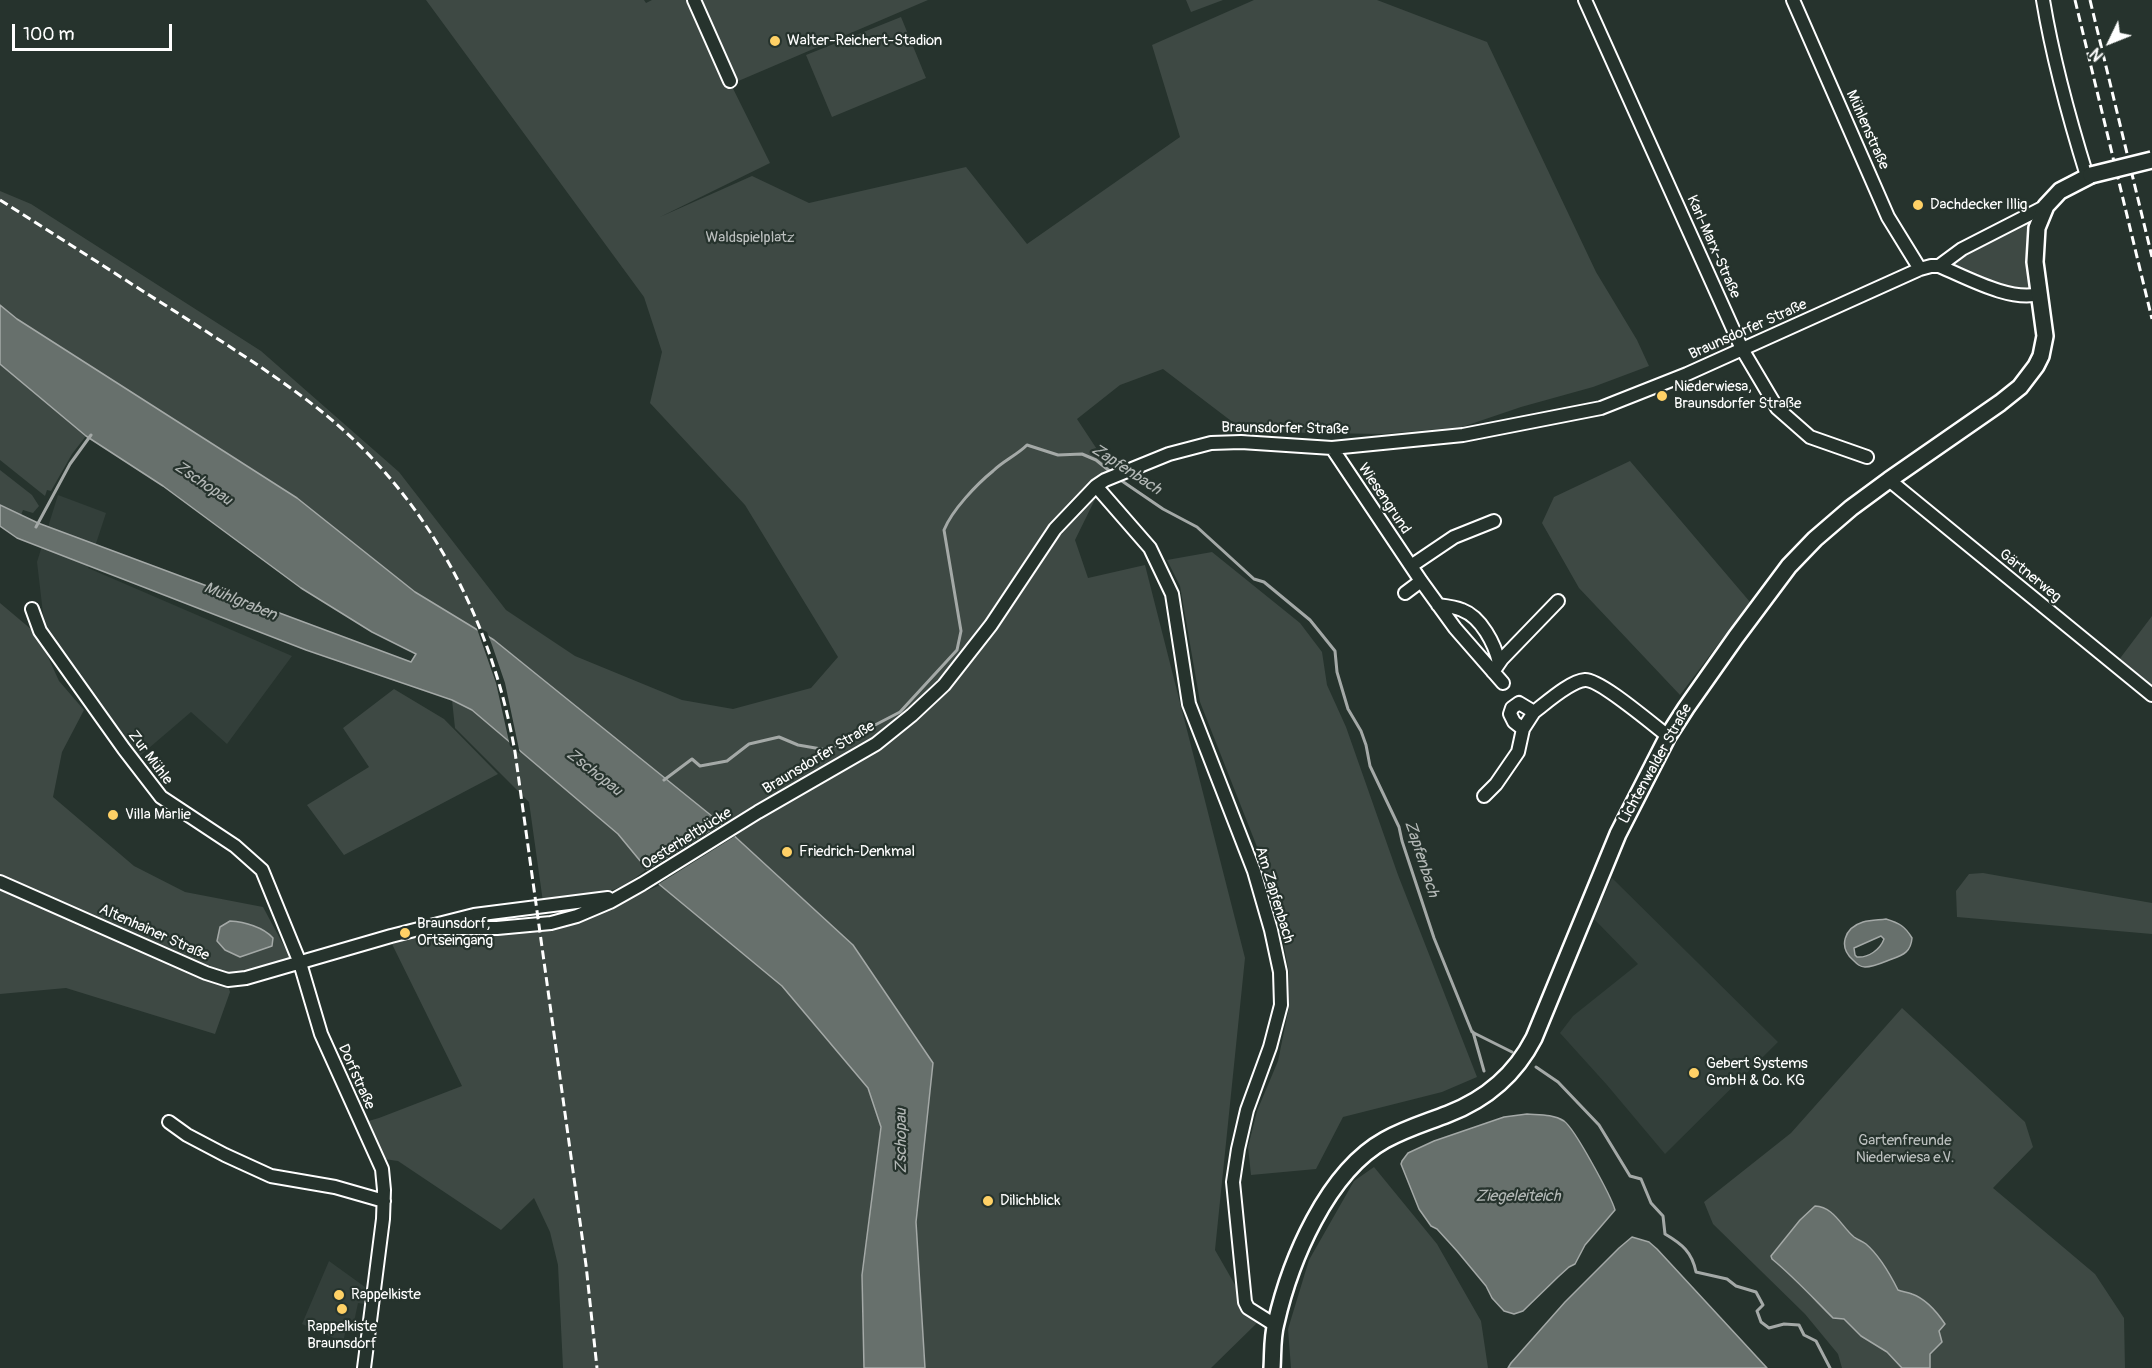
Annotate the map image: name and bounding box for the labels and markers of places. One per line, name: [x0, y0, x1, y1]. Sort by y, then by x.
place label: Walter-Reichert-Stadion: [787, 32, 942, 50]
marker: Walter-Reichert-Stadion: [768, 34, 782, 48]
place label: Dachdecker Illig: [1930, 196, 2027, 214]
marker: Dachdecker Illig: [1911, 198, 1925, 212]
place label: Niederwiesa, Braunsdorfer Straße: [1674, 378, 1801, 413]
marker: Niederwiesa, Braunsdorfer Straße: [1655, 389, 1669, 403]
place label: Villa Marlie: [125, 806, 191, 824]
marker: Villa Marlie: [106, 808, 120, 822]
place label: Friedrich-Denkmal: [799, 843, 915, 861]
marker: Friedrich-Denkmal: [780, 845, 794, 859]
place label: Braunsdorf, Ortseingang: [417, 915, 493, 950]
marker: Braunsdorf, Ortseingang: [398, 926, 412, 940]
place label: Gebert Systems GmbH & Co. KG: [1706, 1055, 1808, 1090]
marker: Gebert Systems GmbH & Co. KG: [1687, 1066, 1701, 1080]
place label: Dilichblick: [1000, 1192, 1060, 1210]
marker: Dilichblick: [981, 1194, 995, 1208]
place label: Rappelkiste: [351, 1286, 421, 1304]
marker: Rappelkiste: [332, 1288, 346, 1302]
marker: Rappelkiste Braunsdorf: [335, 1302, 349, 1316]
place label: Rappelkiste Braunsdorf: [307, 1318, 377, 1353]

